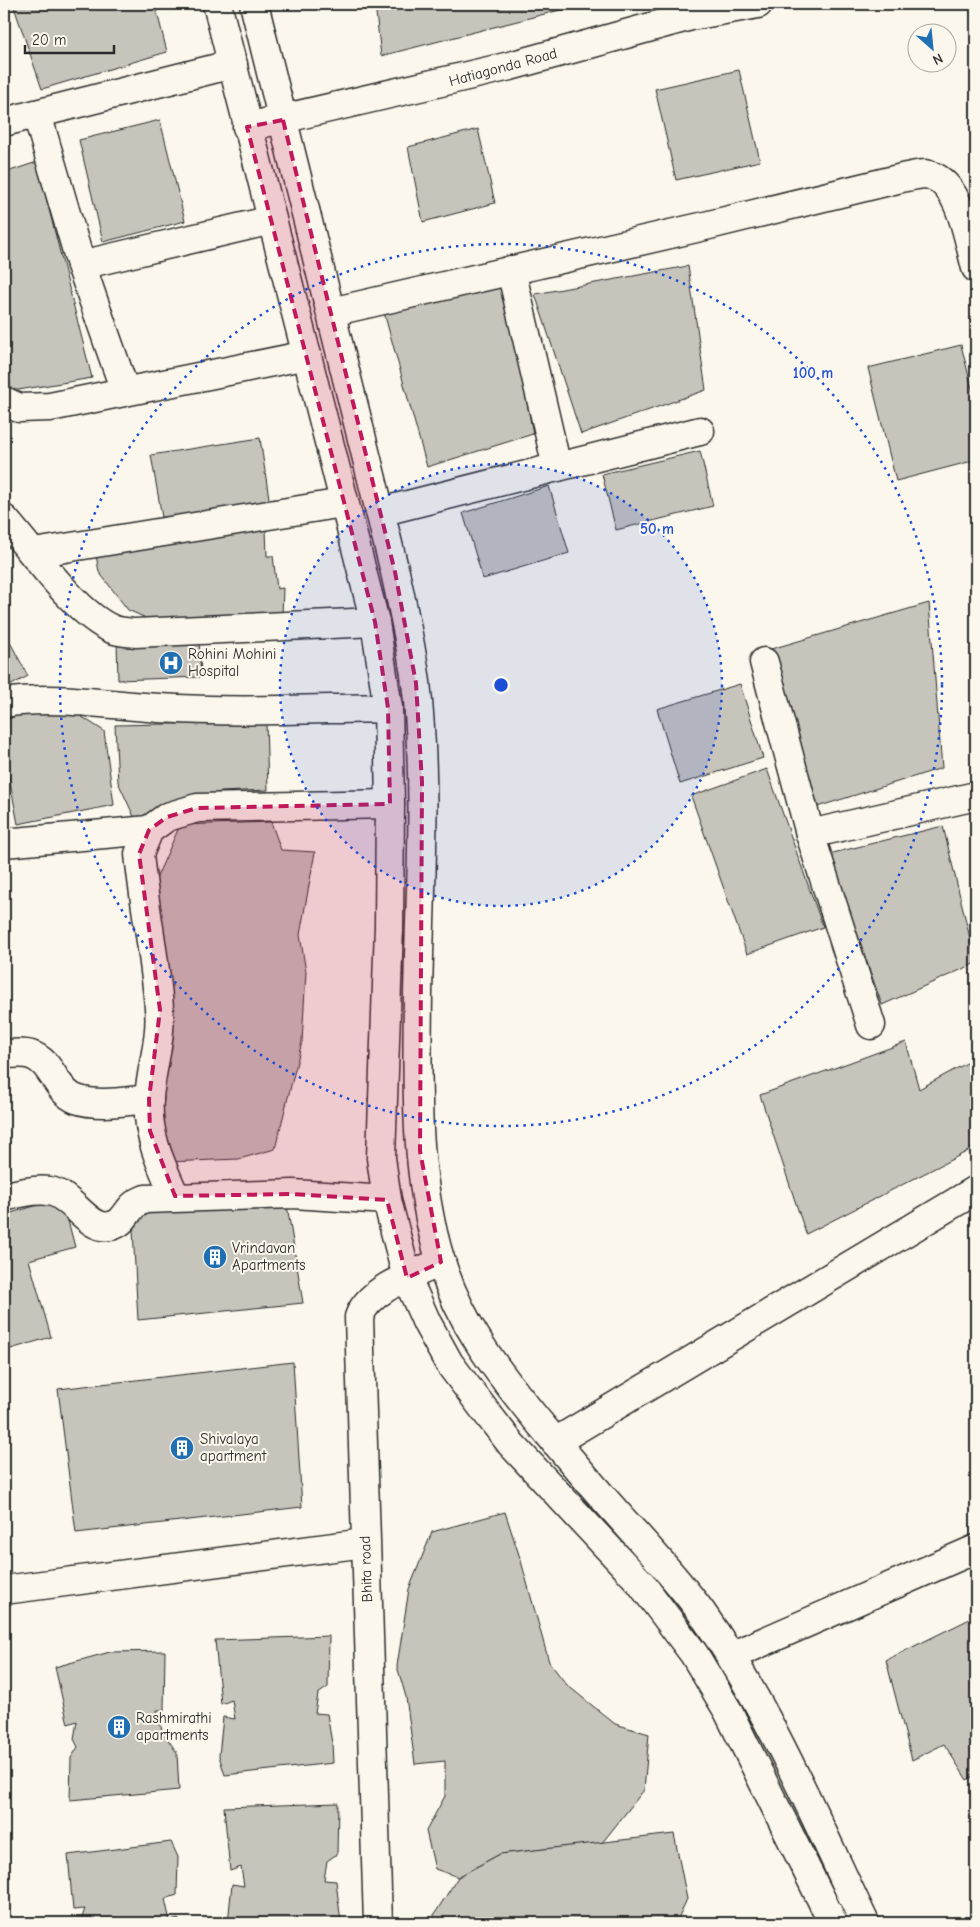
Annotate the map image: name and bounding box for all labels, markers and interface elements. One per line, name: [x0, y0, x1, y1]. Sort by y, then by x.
scale bar: [25, 22, 114, 54]
north arrow: [908, 22, 958, 72]
text: 20 m: [32, 31, 66, 49]
street label: Hatiagonda Road: [447, 44, 559, 90]
text: N: [930, 49, 946, 69]
text: 100 m: [793, 364, 833, 382]
text: 50 m: [640, 520, 674, 538]
place label: Rohini Mohini Hospital: [188, 645, 277, 680]
hospital icon: Rohini Mohini Hospital: [158, 650, 184, 676]
centre of rings: [492, 676, 510, 694]
place label: Vrindavan Apartments: [232, 1239, 305, 1274]
building icon: Vrindavan Apartments: [202, 1244, 228, 1270]
place label: Shivalaya apartment: [200, 1430, 267, 1465]
building icon: Shivalaya apartment: [169, 1435, 195, 1461]
street label: Bhita road: [356, 1535, 376, 1603]
place label: Rashmirathi apartments: [136, 1709, 212, 1744]
building icon: Rashmirathi apartments: [106, 1714, 132, 1740]

